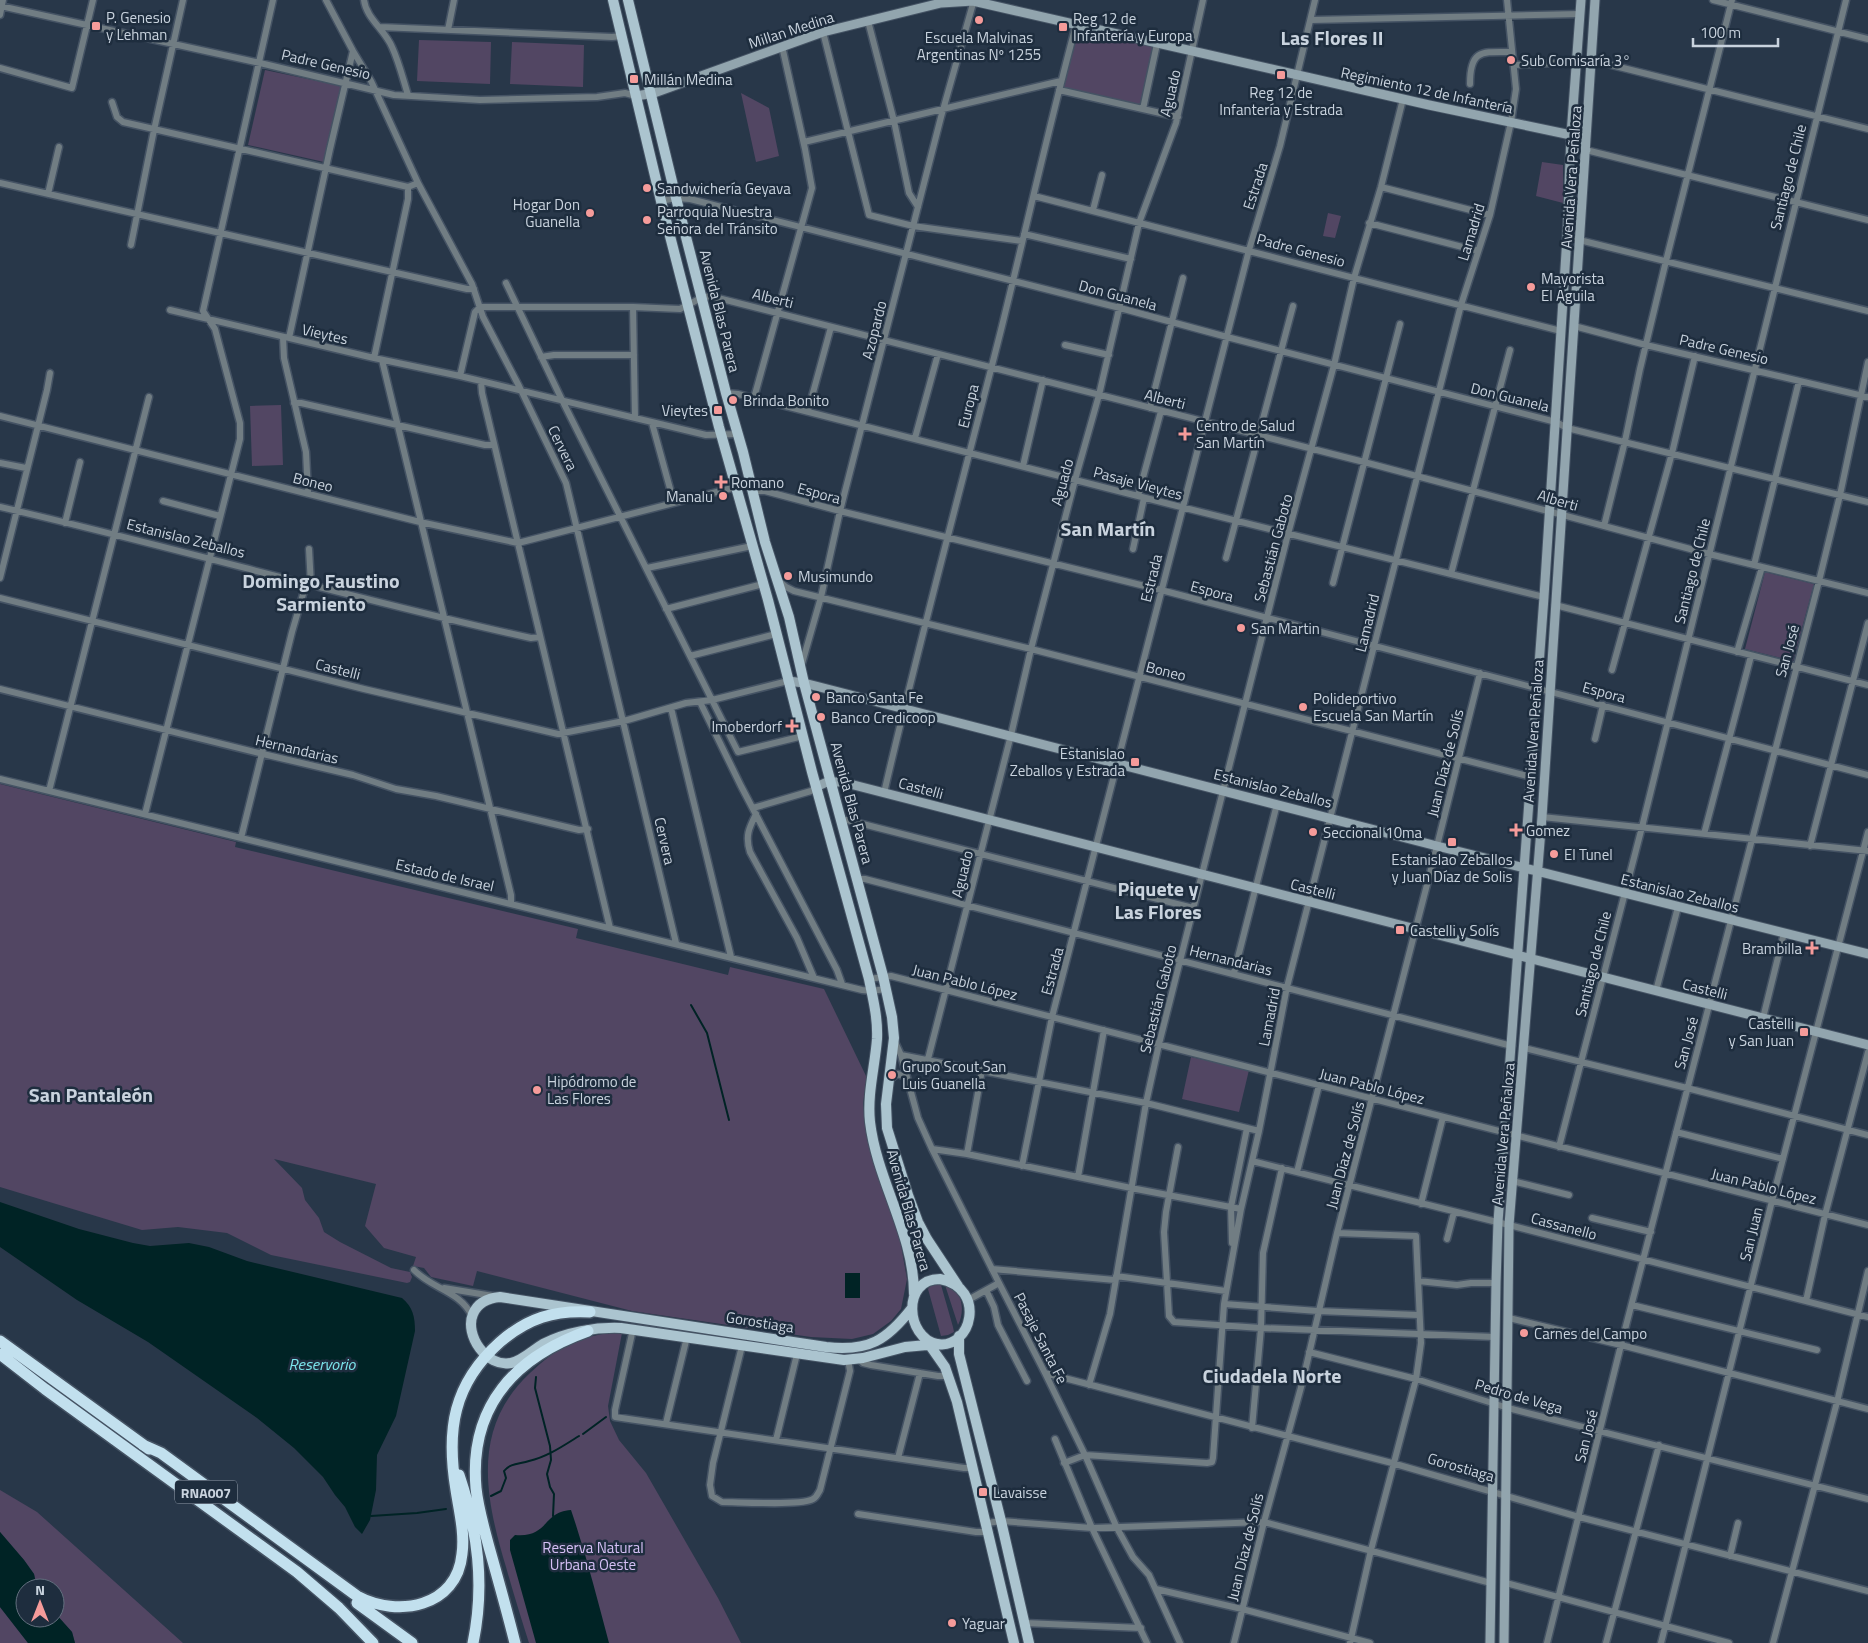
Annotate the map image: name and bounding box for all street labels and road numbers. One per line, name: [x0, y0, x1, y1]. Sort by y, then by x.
street label: Millan Medina: [745, 5, 837, 55]
street label: Padre Genesio: [279, 43, 373, 85]
street label: Regimiento 12 de Infantería: [1339, 61, 1516, 120]
street label: Aguado: [1153, 67, 1187, 119]
street label: Avenida Vera Peñaloza: [1555, 104, 1587, 249]
street label: Santiago de Chile: [1764, 122, 1812, 232]
street label: Estrada: [1237, 159, 1274, 213]
street label: Lamadrid: [1451, 200, 1491, 264]
street label: Padre Genesio: [1254, 227, 1348, 273]
street label: Avenida Blas Parera: [694, 247, 746, 375]
street label: Don Guanela: [1076, 274, 1160, 317]
street label: Alberti: [750, 282, 796, 314]
street label: Azopardo: [856, 298, 892, 362]
street label: Vieytes: [300, 318, 350, 350]
street label: Padre Genesio: [1677, 328, 1771, 370]
street label: Don Guanela: [1468, 376, 1552, 418]
street label: Europa: [951, 381, 985, 430]
street label: Alberti: [1142, 383, 1188, 415]
street label: Cervera: [542, 421, 584, 475]
street label: Aguado: [1045, 456, 1079, 508]
street label: Pasaje Vieytes: [1091, 460, 1185, 506]
street label: Boneo: [290, 466, 336, 498]
street label: Espora: [795, 476, 844, 510]
street label: Alberti: [1535, 483, 1581, 517]
street label: Sebastián Gaboto: [1248, 491, 1299, 605]
street label: Estanislao Zeballos: [124, 512, 248, 564]
street label: Santiago de Chile: [1668, 516, 1716, 626]
street label: Estrada: [1134, 551, 1168, 604]
street label: Espora: [1188, 574, 1237, 608]
street label: Lamadrid: [1349, 592, 1385, 654]
street label: San José: [1769, 622, 1805, 680]
street label: Castelli: [313, 652, 363, 686]
street label: Boneo: [1143, 655, 1189, 687]
street label: Avenida Vera Peñaloza: [1517, 658, 1549, 803]
street label: Espora: [1580, 675, 1629, 709]
street label: Juan Díaz de Solís: [1420, 707, 1470, 819]
street label: Hernandarias: [253, 728, 341, 770]
street label: Avenida Blas Parera: [825, 739, 879, 867]
street label: Estanislao Zeballos: [1211, 762, 1335, 814]
street label: Castelli: [896, 771, 946, 805]
street label: Cervera: [648, 815, 682, 868]
street label: Aguado: [945, 848, 979, 900]
street label: Estado de Israel: [393, 852, 497, 898]
street label: Estanislao Zeballos: [1618, 867, 1742, 919]
street label: Castelli: [1288, 872, 1338, 906]
street label: Santiago de Chile: [1569, 909, 1617, 1019]
street label: Hernandarias: [1187, 939, 1275, 981]
street label: Sebastián Gaboto: [1133, 942, 1183, 1056]
street label: Estrada: [1035, 944, 1070, 997]
street label: Juan Pablo López: [910, 958, 1020, 1006]
street label: Castelli: [1680, 972, 1730, 1006]
street label: Lamadrid: [1252, 986, 1286, 1048]
street label: San José: [1668, 1014, 1704, 1072]
street label: Avenida Vera Peñaloza: [1485, 1061, 1521, 1206]
street label: Juan Pablo López: [1317, 1062, 1427, 1110]
street label: Juan Díaz de Solís: [1320, 1099, 1370, 1211]
street label: Avenida Blas Parera: [881, 1146, 937, 1274]
street label: Juan Pablo López: [1709, 1162, 1819, 1210]
street label: San Juan: [1733, 1205, 1769, 1263]
street label: Cassanello: [1528, 1206, 1600, 1246]
street label: Pasaje Santa Fe: [1008, 1288, 1074, 1388]
street label: Gorostiaga: [724, 1305, 796, 1339]
street label: Pedro de Vega: [1472, 1372, 1566, 1420]
street label: San José: [1568, 1407, 1604, 1465]
street label: Gorostiaga: [1425, 1447, 1498, 1488]
road number: RNA007: [175, 1480, 237, 1504]
street label: Juan Díaz de Solís: [1220, 1491, 1270, 1603]

